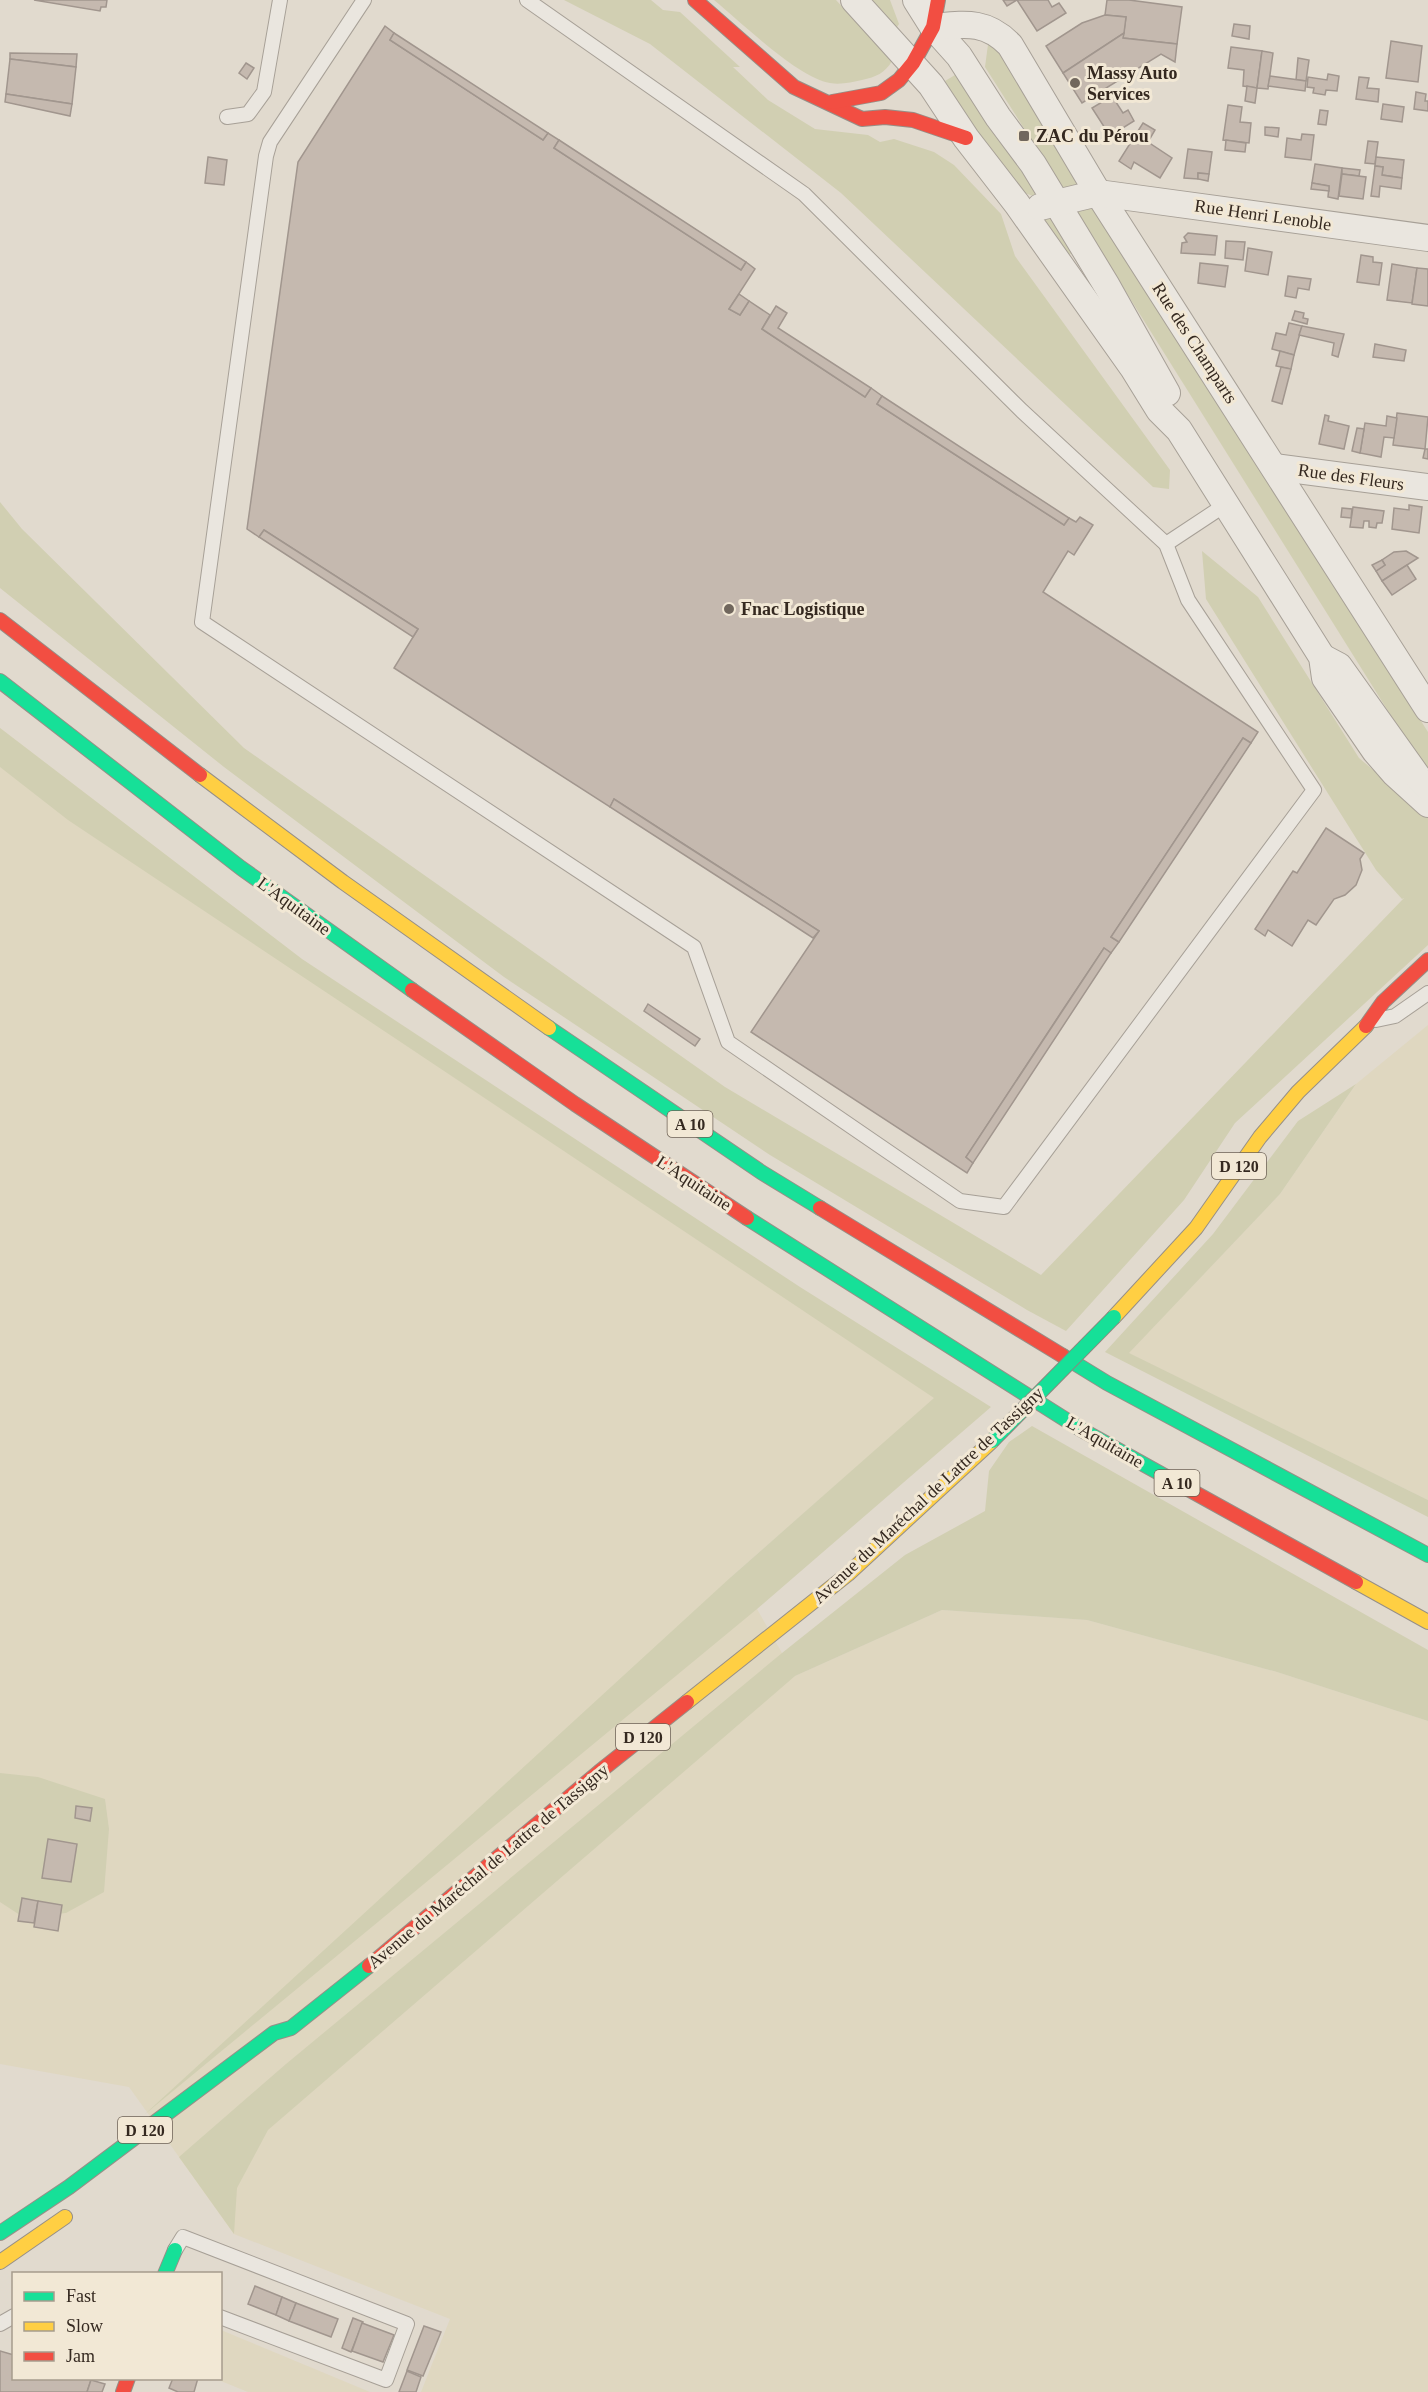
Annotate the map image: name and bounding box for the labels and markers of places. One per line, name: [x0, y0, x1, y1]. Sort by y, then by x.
place label: Massy Auto Services: [1087, 63, 1178, 104]
marker: Massy Auto Services: [1068, 76, 1082, 90]
place label: ZAC du Pérou: [1036, 126, 1149, 146]
marker: ZAC du Pérou: [1017, 129, 1031, 143]
place label: Fnac Logistique: [741, 599, 865, 619]
marker: Fnac Logistique: [722, 602, 736, 616]

